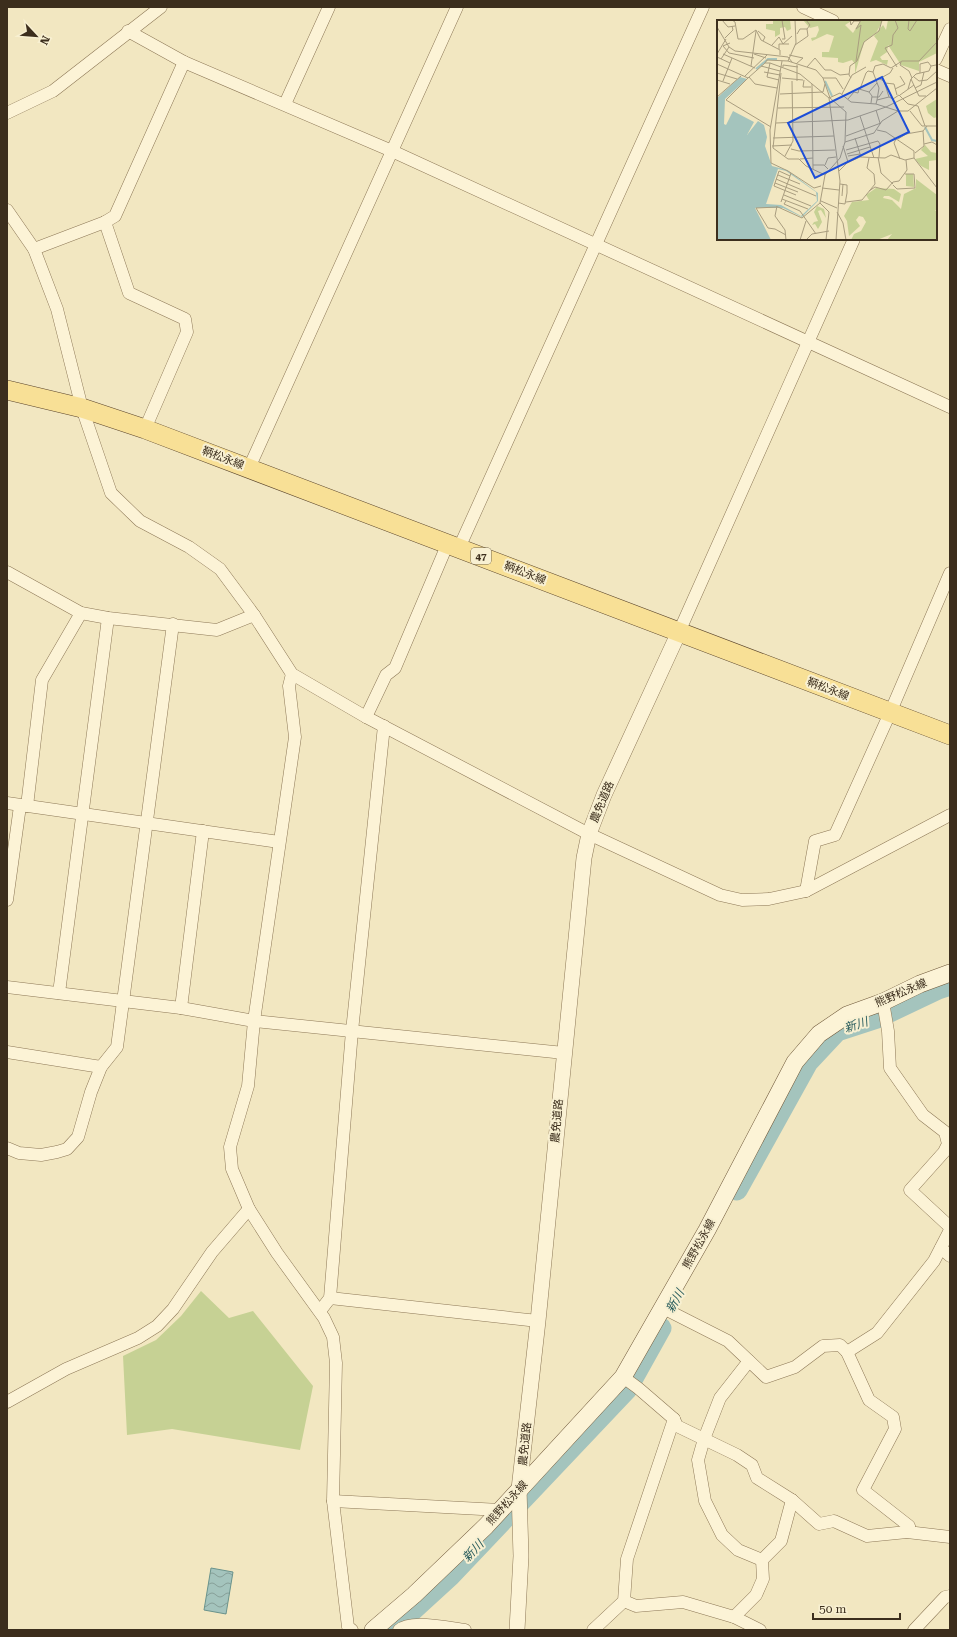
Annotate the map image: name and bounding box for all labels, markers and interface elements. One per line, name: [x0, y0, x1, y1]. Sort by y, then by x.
north arrow: [16, 16, 56, 56]
inset map: [717, 20, 937, 240]
text: N: [37, 34, 52, 47]
street label: 鞆松永線: [200, 444, 246, 472]
road number: 47: [471, 548, 491, 564]
street label: 鞆松永線: [502, 559, 548, 587]
street label: 鞆松永線: [805, 675, 851, 703]
street label: 農免道路: [587, 779, 617, 825]
street label: 熊野松永線: [873, 976, 929, 1010]
water label: 新川: [842, 1014, 871, 1035]
street label: 農免道路: [549, 1099, 565, 1143]
street label: 熊野松永線: [680, 1217, 718, 1271]
water label: 新川: [663, 1285, 688, 1315]
street label: 農免道路: [516, 1421, 534, 1467]
street label: 熊野松永線: [484, 1478, 530, 1528]
water label: 新川: [460, 1536, 488, 1565]
scale bar: [813, 1595, 900, 1621]
text: 50 m: [819, 1602, 846, 1616]

